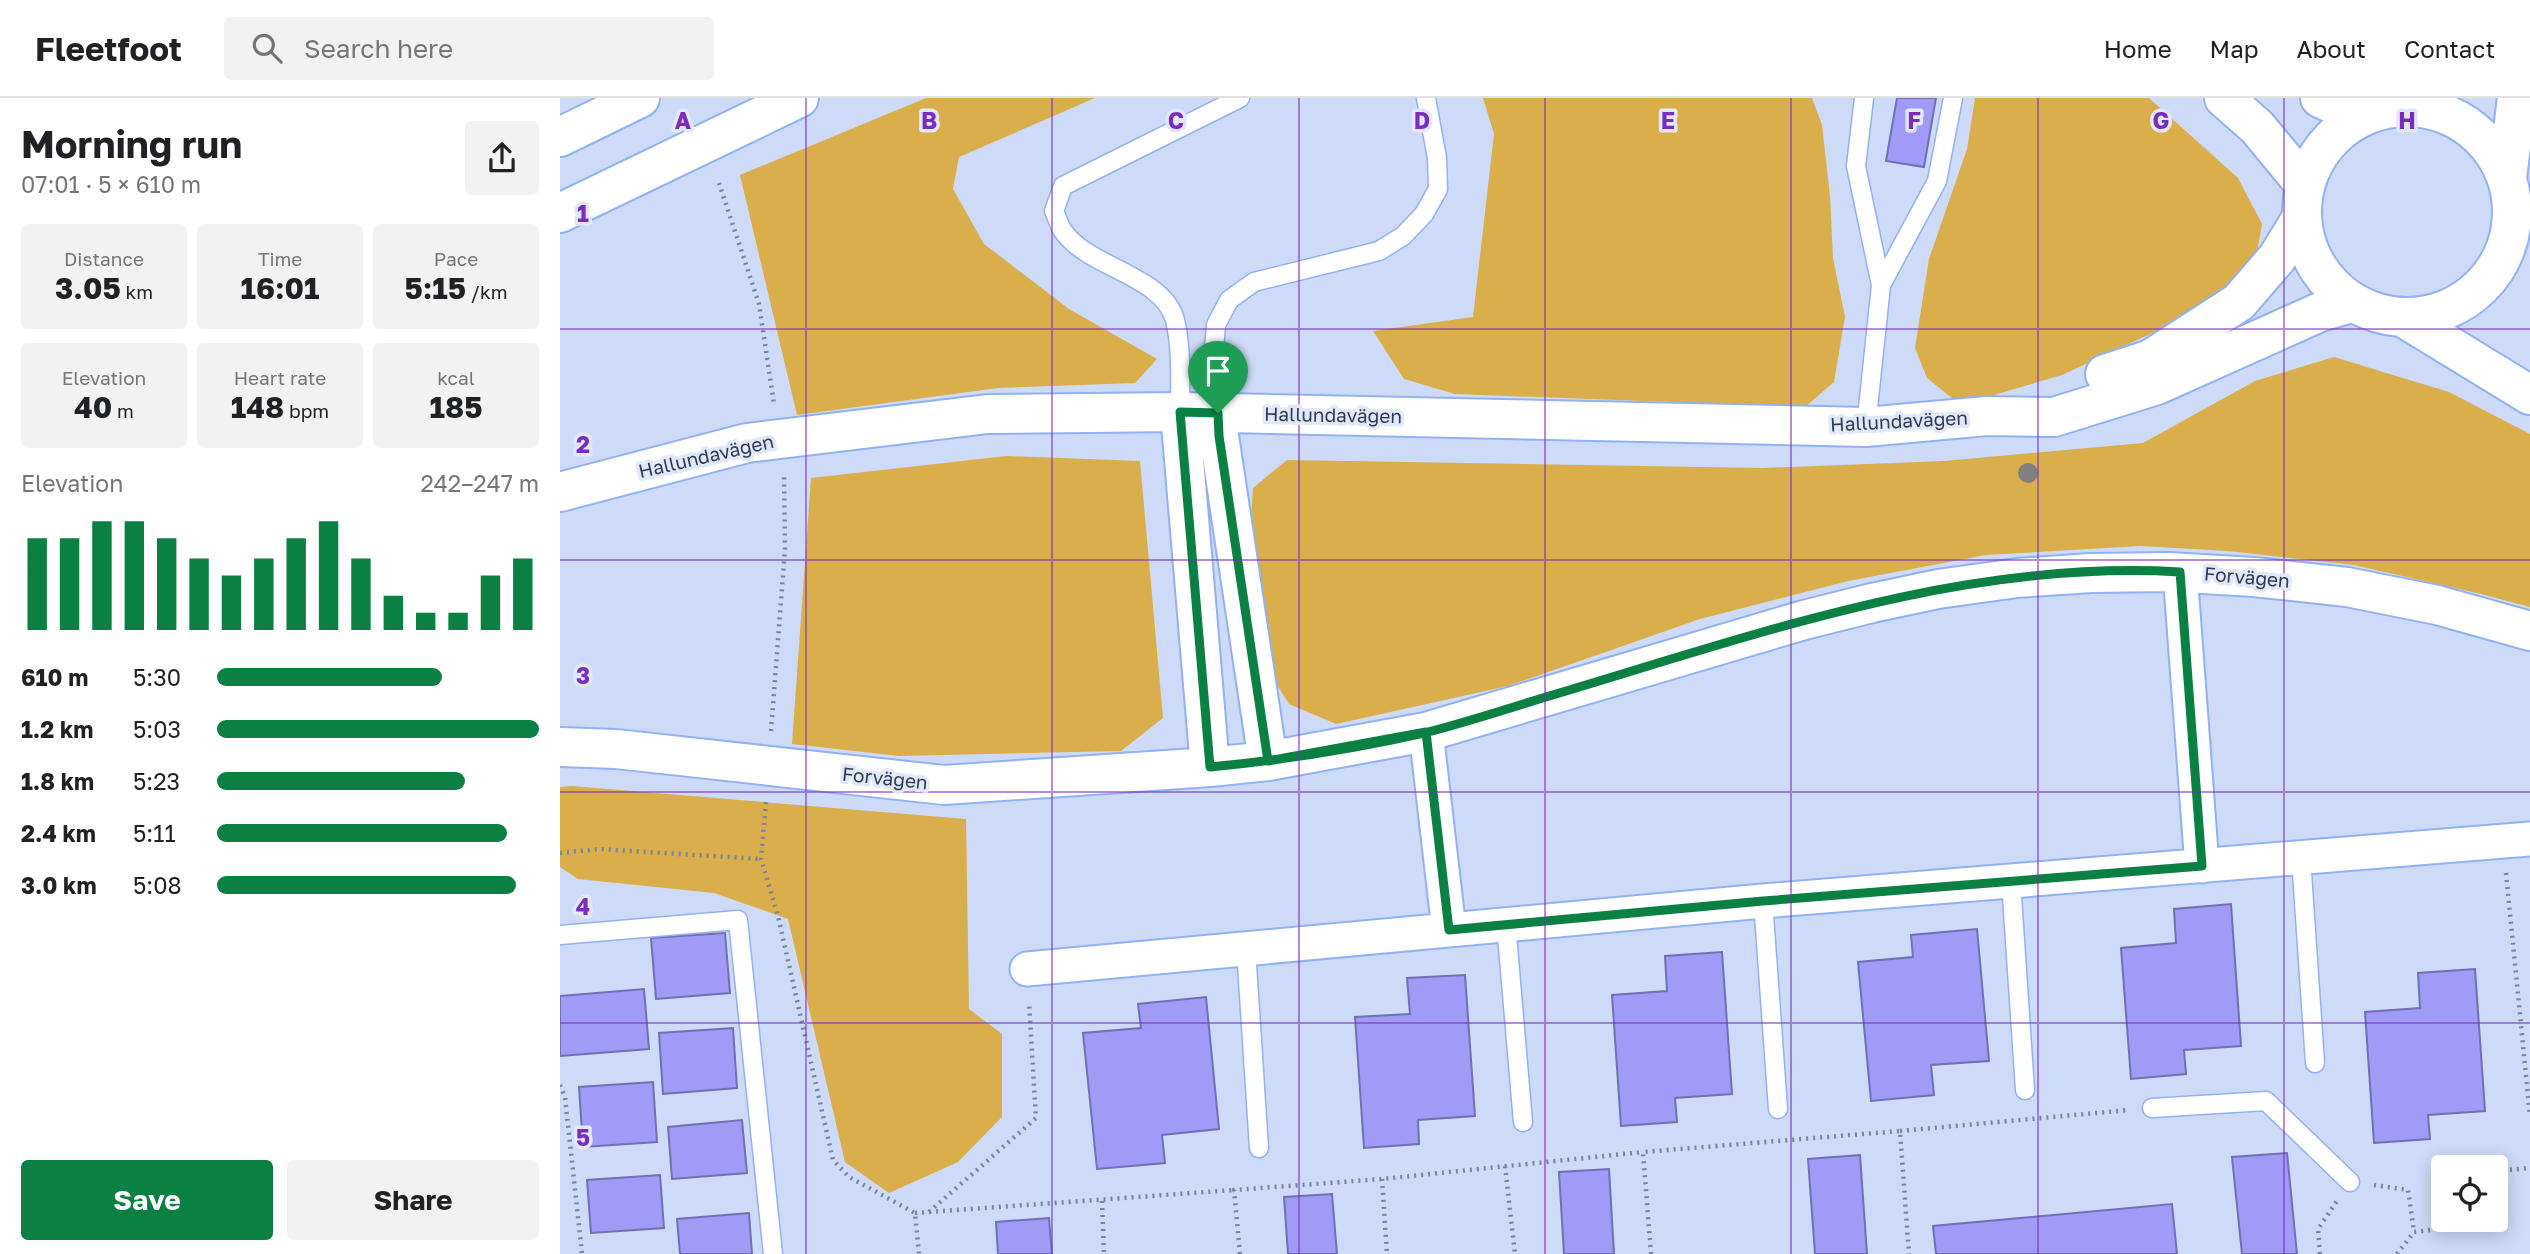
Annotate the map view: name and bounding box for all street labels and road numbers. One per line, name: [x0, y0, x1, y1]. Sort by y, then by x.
street label: Hallundavägen: [1264, 402, 1402, 427]
street label: Hallundavägen: [1829, 405, 1968, 436]
street label: Hallundavägen: [636, 429, 776, 482]
street label: Forvägen: [2203, 561, 2291, 592]
street label: Forvägen: [841, 762, 929, 793]

